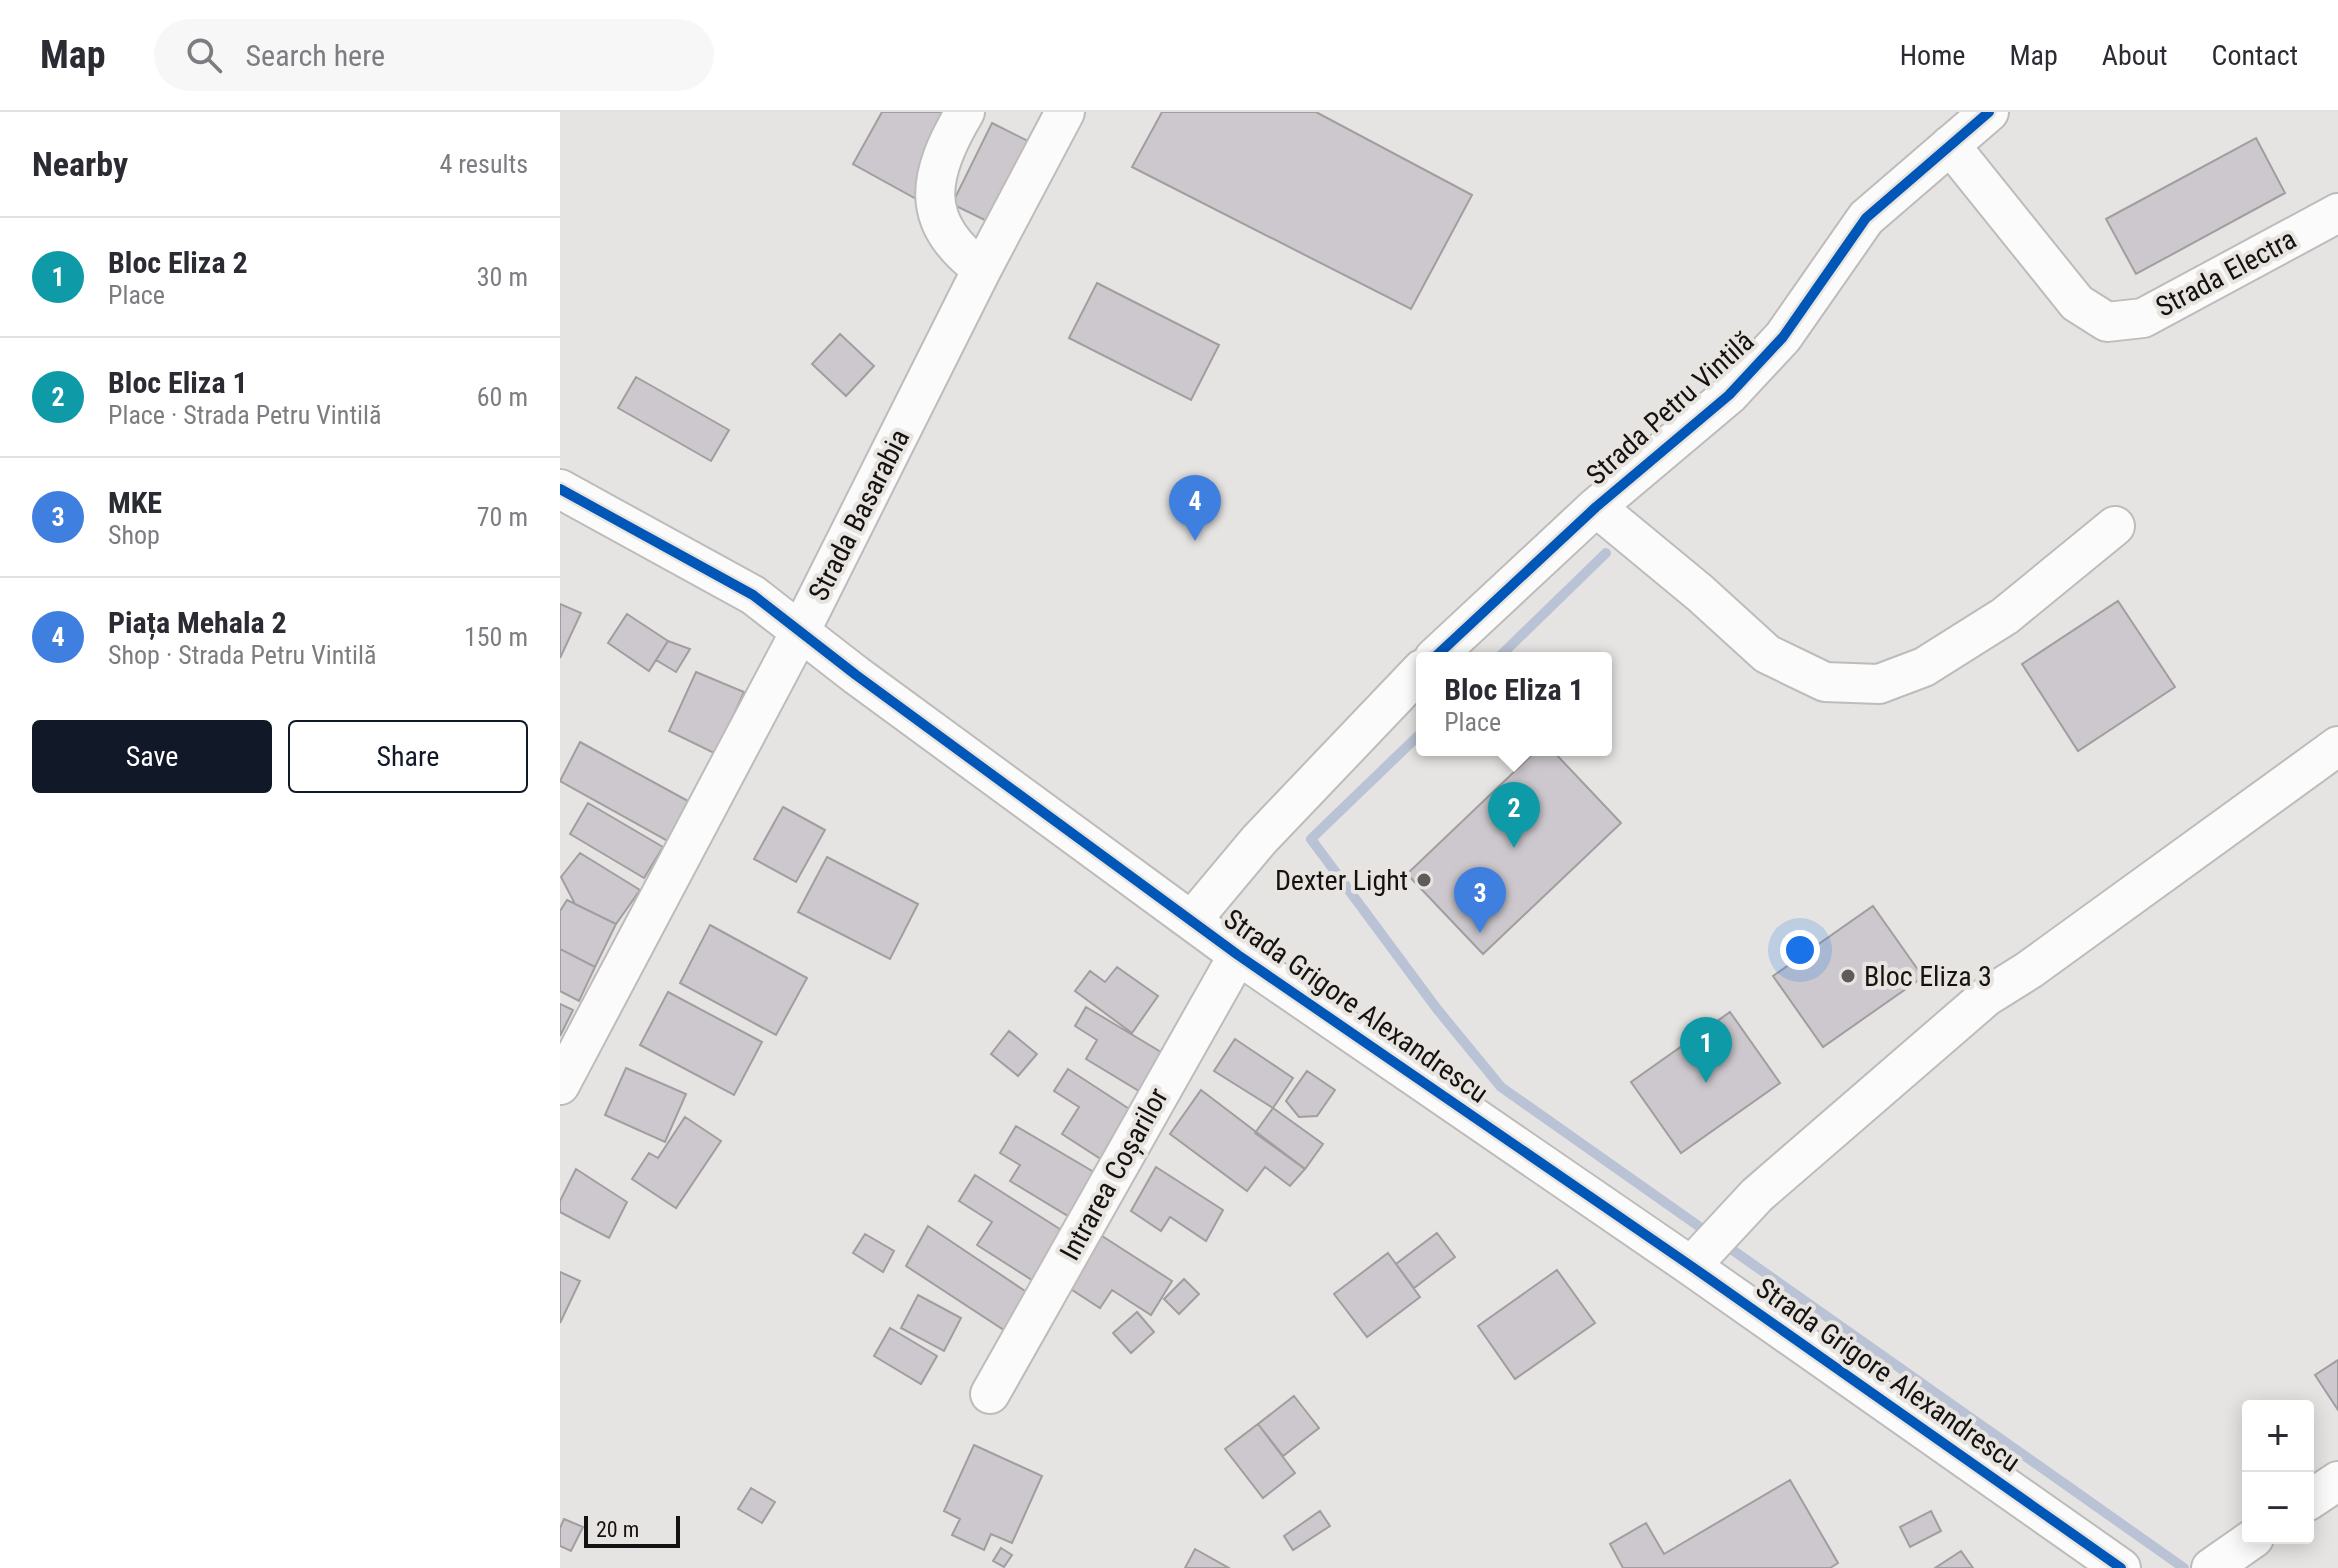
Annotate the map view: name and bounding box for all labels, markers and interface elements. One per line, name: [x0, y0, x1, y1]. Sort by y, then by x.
search box: [154, 19, 714, 91]
text: Map: [40, 33, 106, 77]
icon: search: [182, 33, 226, 77]
text: Search here: [246, 38, 385, 73]
text: Home: [1900, 39, 1965, 72]
text: Map: [2009, 39, 2058, 72]
text: About: [2102, 39, 2168, 72]
text: Contact: [2212, 39, 2298, 72]
text: Nearby: [32, 144, 128, 184]
text: 4 results: [439, 149, 528, 179]
street label: Strada Electra: [2150, 222, 2302, 324]
text: Bloc Eliza 2: [108, 245, 248, 280]
text: 1: [51, 262, 65, 292]
text: 30 m: [477, 262, 528, 292]
text: Place: [108, 280, 165, 310]
street label: Strada Petru Vintilă: [1580, 324, 1760, 492]
text: Bloc Eliza 1: [108, 365, 248, 400]
text: 2: [51, 382, 65, 412]
text: 60 m: [477, 382, 528, 412]
text: Place · Strada Petru Vintilă: [108, 400, 381, 430]
street label: Strada Basarabia: [802, 424, 916, 606]
pin: 4: [1169, 475, 1221, 541]
text: MKE: [108, 485, 162, 520]
text: 3: [51, 502, 65, 532]
text: 70 m: [477, 502, 528, 532]
text: Shop: [108, 520, 160, 550]
text: Piața Mehala 2: [108, 605, 287, 640]
text: 4: [51, 622, 65, 652]
text: 150 m: [464, 622, 528, 652]
text: Shop · Strada Petru Vintilă: [108, 640, 376, 670]
popup: [1416, 652, 1612, 756]
text: Bloc Eliza 1: [1444, 672, 1584, 707]
text: Place: [1444, 707, 1501, 737]
button: Save: [32, 720, 272, 793]
button: Share: [288, 720, 528, 793]
pin: 2: [1488, 782, 1540, 848]
place label: Dexter Light: [1275, 864, 1408, 897]
pin: 3: [1454, 867, 1506, 933]
marker: Dexter Light: [1415, 871, 1433, 889]
street label: Strada Grigore Alexandrescu: [1218, 902, 1494, 1110]
your location: [1780, 930, 1820, 970]
place label: Bloc Eliza 3: [1864, 960, 1992, 993]
marker: Bloc Eliza 3: [1839, 967, 1857, 985]
pin: 1: [1680, 1017, 1732, 1083]
street label: Intrarea Coșarilor: [1053, 1082, 1175, 1266]
street label: Strada Grigore Alexandrescu: [1750, 1271, 2026, 1479]
map controls: [2242, 1400, 2314, 1544]
button: +: [2242, 1400, 2314, 1472]
button: −: [2242, 1472, 2314, 1544]
scale bar: [584, 1512, 680, 1548]
text: 20 m: [596, 1517, 639, 1542]

